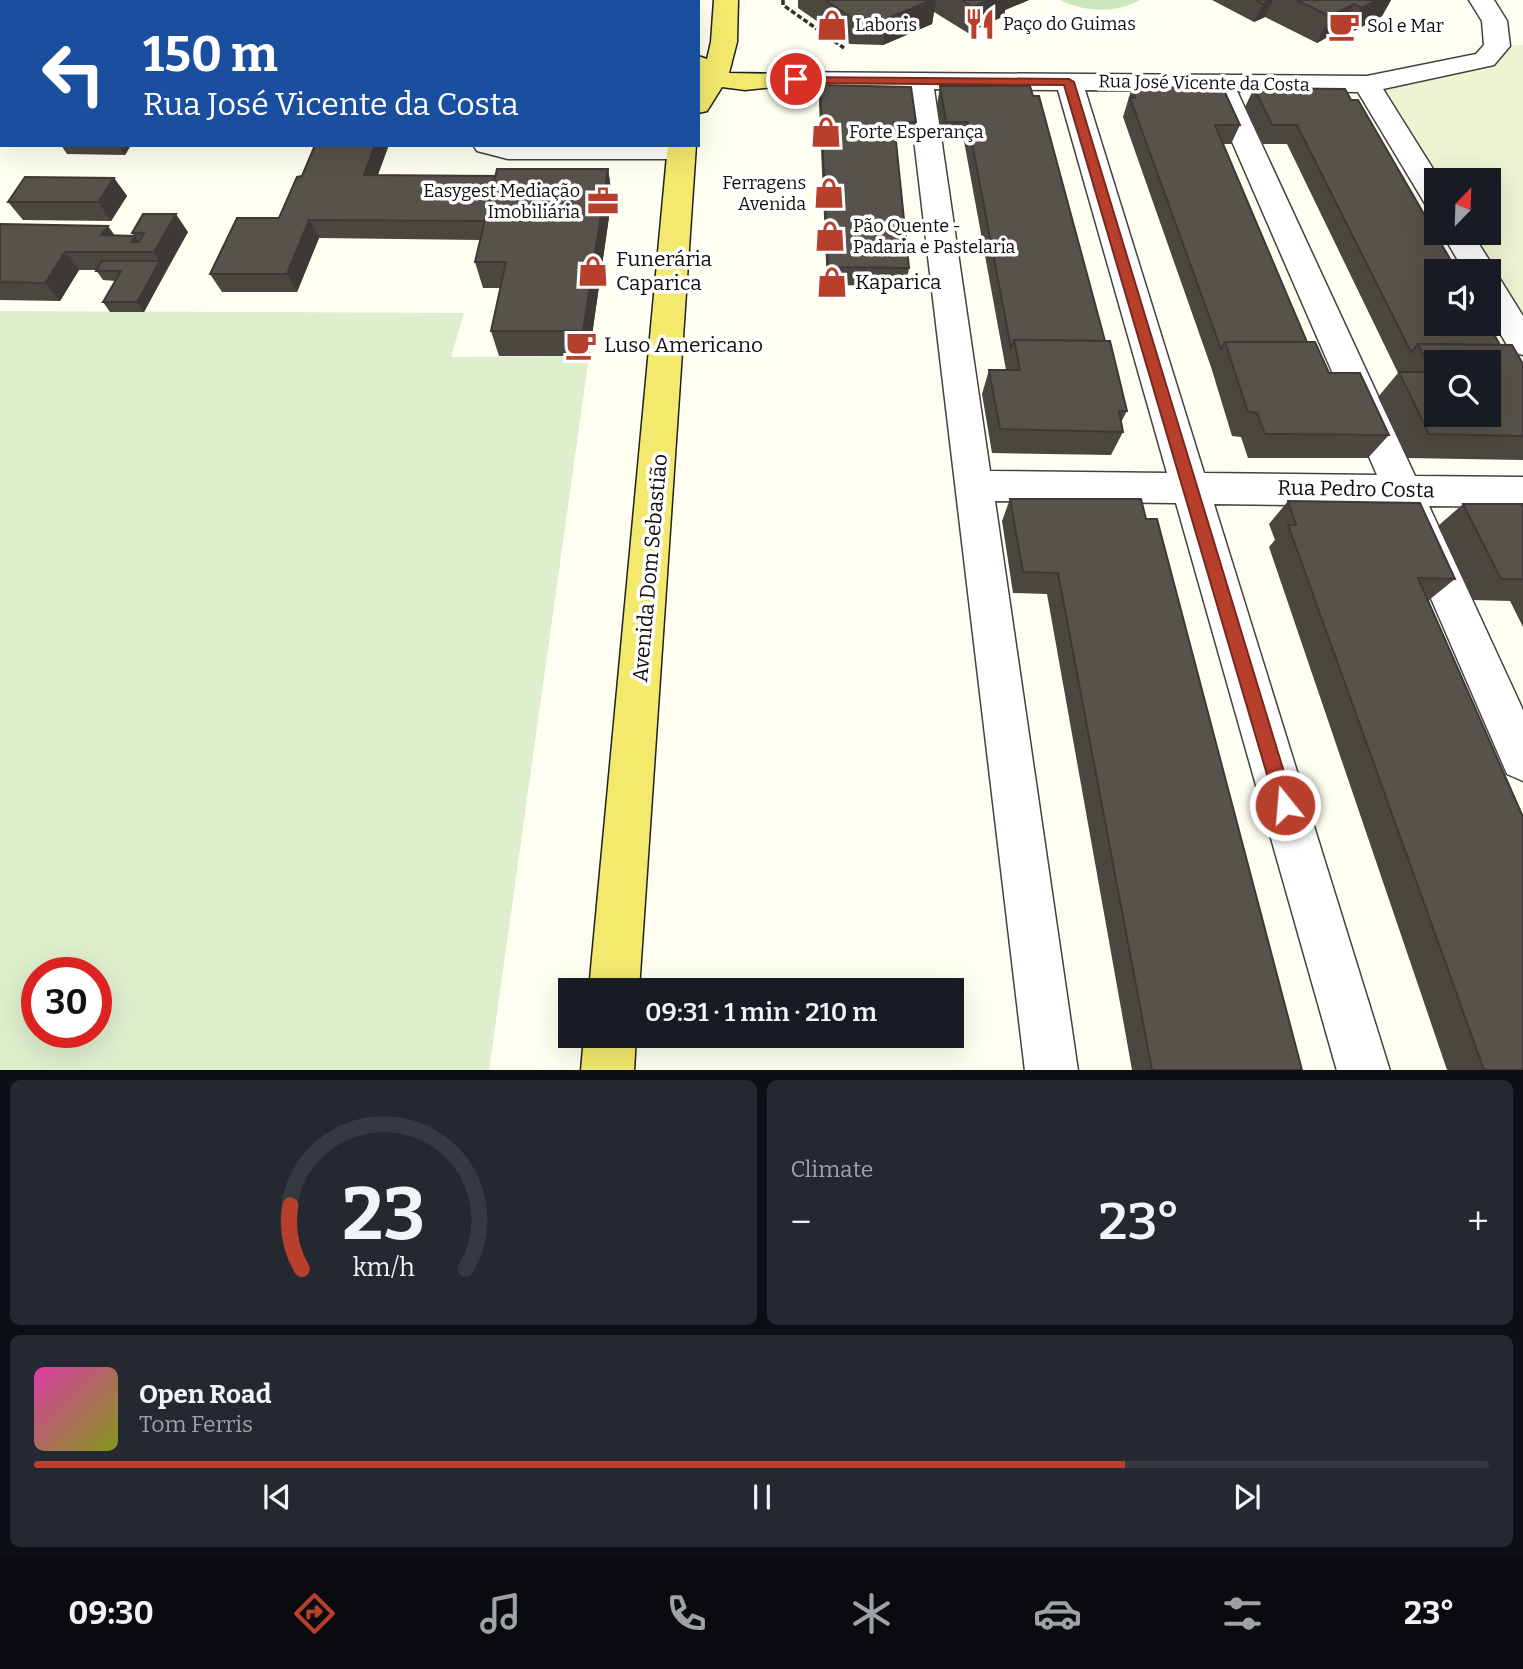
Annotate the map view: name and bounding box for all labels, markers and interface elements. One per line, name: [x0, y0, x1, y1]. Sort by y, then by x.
restaurant icon: Paço do Guimas: [963, 7, 997, 41]
shop icon: Laboris: [815, 8, 849, 42]
cafe icon: Sol e Mar: [1327, 9, 1361, 43]
place label: Paço do Guimas: [1003, 13, 1136, 35]
place label: Laboris: [855, 14, 917, 36]
place label: Sol e Mar: [1367, 15, 1444, 37]
text: 150 m: [143, 25, 278, 84]
icon: left: [28, 28, 119, 119]
pin: [766, 49, 826, 109]
icon: arrive: [777, 60, 815, 98]
street label: Rua José Vicente da Costa: [1098, 70, 1310, 96]
text: Rua José Vicente da Costa: [143, 85, 519, 123]
shop icon: Forte Esperança: [809, 115, 843, 149]
place label: Forte Esperança: [849, 121, 984, 143]
north arrow: [1424, 168, 1502, 245]
map controls: [1424, 168, 1501, 427]
place label: Ferragens Avenida: [722, 172, 806, 215]
shop icon: Ferragens Avenida: [812, 176, 846, 210]
place label: Easygest Mediação Imobiliária: [423, 180, 580, 223]
office icon: Easygest Mediação Imobiliária: [586, 184, 620, 218]
place label: Pão Quente - Padaria e Pastelaria: [853, 215, 1016, 258]
shop icon: Pão Quente - Padaria e Pastelaria: [813, 219, 847, 253]
place label: Funerária Caparica: [616, 246, 712, 296]
shop icon: Funerária Caparica: [576, 254, 610, 288]
button: sound: [1424, 259, 1501, 336]
shop icon: Kaparica: [815, 265, 849, 299]
place label: Kaparica: [855, 269, 942, 295]
cafe icon: Luso Americano: [564, 328, 598, 362]
place label: Luso Americano: [604, 332, 763, 358]
button: search: [1424, 350, 1501, 427]
street label: Avenida Dom Sebastião: [627, 453, 673, 683]
street label: Rua Pedro Costa: [1277, 475, 1435, 503]
position arrow: [1248, 768, 1322, 842]
speed limit sign: 30: [21, 957, 112, 1048]
text: 09:31 · 1 min · 210 m: [645, 997, 877, 1028]
text: Climate: [791, 1155, 873, 1183]
text: 23: [342, 1171, 425, 1258]
text: 23°: [1098, 1190, 1180, 1253]
text: −: [791, 1199, 811, 1245]
text: +: [1467, 1199, 1489, 1245]
text: km/h: [352, 1252, 415, 1282]
text: Open Road: [139, 1379, 271, 1410]
text: Tom Ferris: [139, 1410, 253, 1438]
icon: previous: [258, 1478, 296, 1516]
icon: pause: [743, 1478, 781, 1516]
icon: next: [1228, 1478, 1266, 1516]
icon: directions: [290, 1589, 339, 1638]
icon: music: [476, 1589, 525, 1638]
icon: phone: [662, 1589, 711, 1638]
icon: climate: [847, 1589, 896, 1638]
icon: car: [1033, 1589, 1082, 1638]
icon: filters: [1218, 1589, 1267, 1638]
text: 09:30: [68, 1594, 154, 1632]
text: 23°: [1404, 1594, 1455, 1632]

